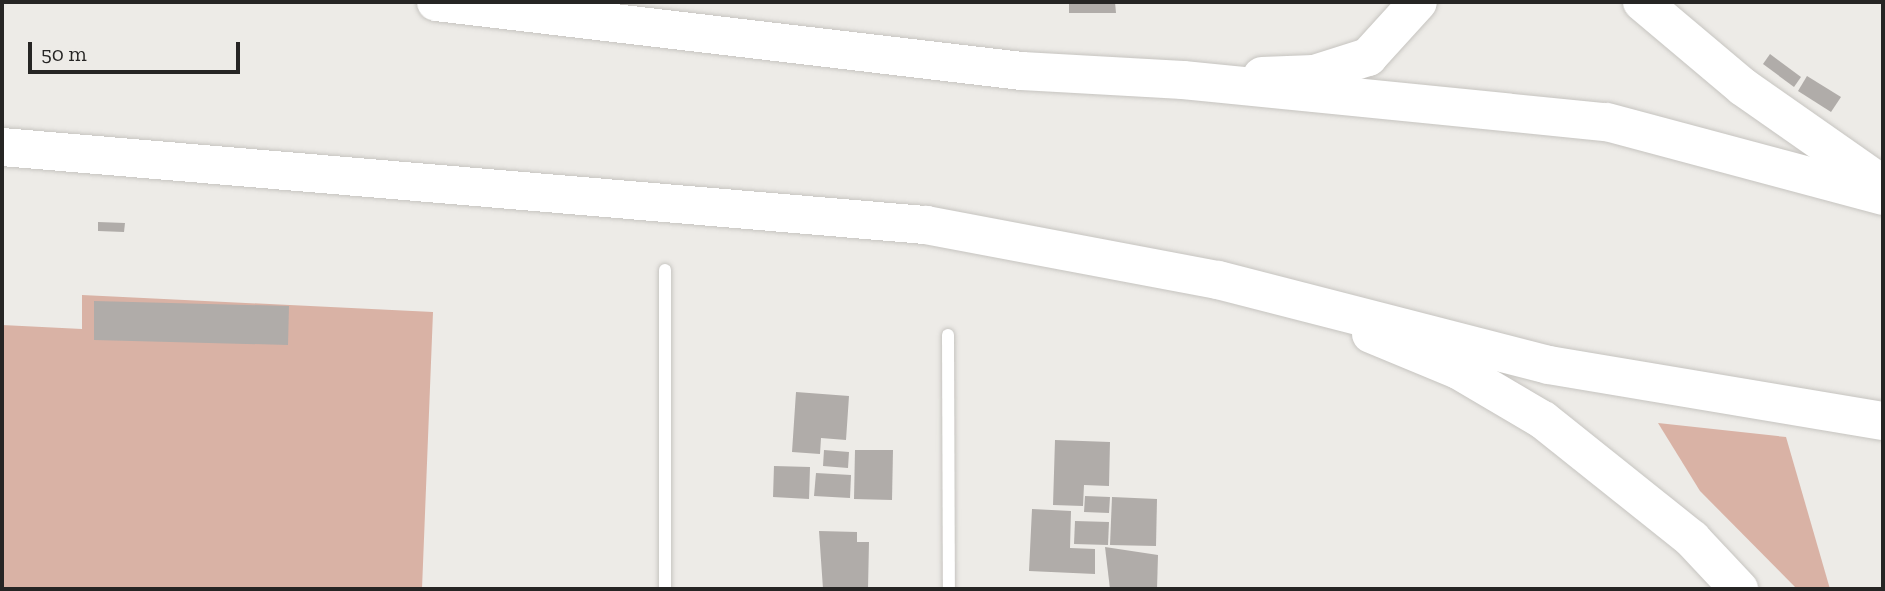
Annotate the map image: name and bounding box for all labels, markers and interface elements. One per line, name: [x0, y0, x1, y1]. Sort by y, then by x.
scale bar: [32, 28, 243, 72]
text: 50 m: [41, 41, 87, 66]

